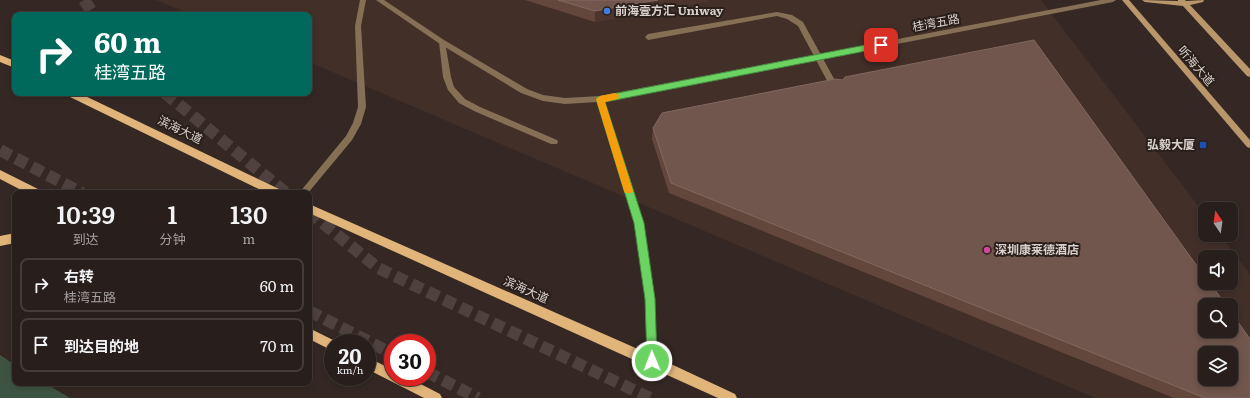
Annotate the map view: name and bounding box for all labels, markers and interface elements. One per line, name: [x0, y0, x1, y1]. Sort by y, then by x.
place label: 前海壹方汇 Uniway: [615, 1, 724, 19]
marker: 前海壹方汇 Uniway: [602, 6, 612, 16]
street label: 桂湾五路: [911, 9, 961, 35]
text: 60 m: [94, 20, 161, 62]
icon: right: [28, 28, 80, 80]
pin: [864, 28, 898, 62]
icon: arrive: [870, 34, 892, 56]
street label: 听海大道: [1174, 41, 1219, 89]
text: 桂湾五路: [94, 58, 166, 85]
street label: 滨海大道: [155, 110, 206, 148]
place label: 弘毅大厦: [1147, 135, 1195, 153]
marker: 弘毅大厦: [1198, 140, 1208, 150]
text: 10:39: [56, 196, 115, 231]
text: 1: [168, 196, 177, 231]
text: 130: [230, 196, 267, 231]
north arrow: [1198, 202, 1238, 242]
map controls: [1198, 202, 1238, 386]
text: 到达: [73, 229, 99, 248]
text: 分钟: [159, 229, 185, 248]
text: m: [242, 229, 255, 248]
place label: 深圳康莱德酒店: [995, 240, 1079, 258]
marker: 深圳康莱德酒店: [982, 245, 992, 255]
button: sound: [1198, 250, 1238, 290]
text: 右转: [64, 264, 94, 287]
street label: 滨海大道: [501, 271, 552, 307]
icon: right: [30, 274, 52, 296]
text: 60 m: [260, 274, 294, 297]
text: 桂湾五路: [64, 287, 116, 306]
button: search: [1198, 298, 1238, 338]
icon: arrive: [30, 334, 52, 356]
text: 到达目的地: [64, 334, 139, 357]
text: 70 m: [260, 334, 294, 357]
speed limit sign: 30: [384, 334, 436, 386]
text: 20: [338, 340, 362, 370]
position arrow: [631, 340, 673, 382]
button: layers: [1198, 346, 1238, 386]
text: km/h: [337, 362, 363, 377]

